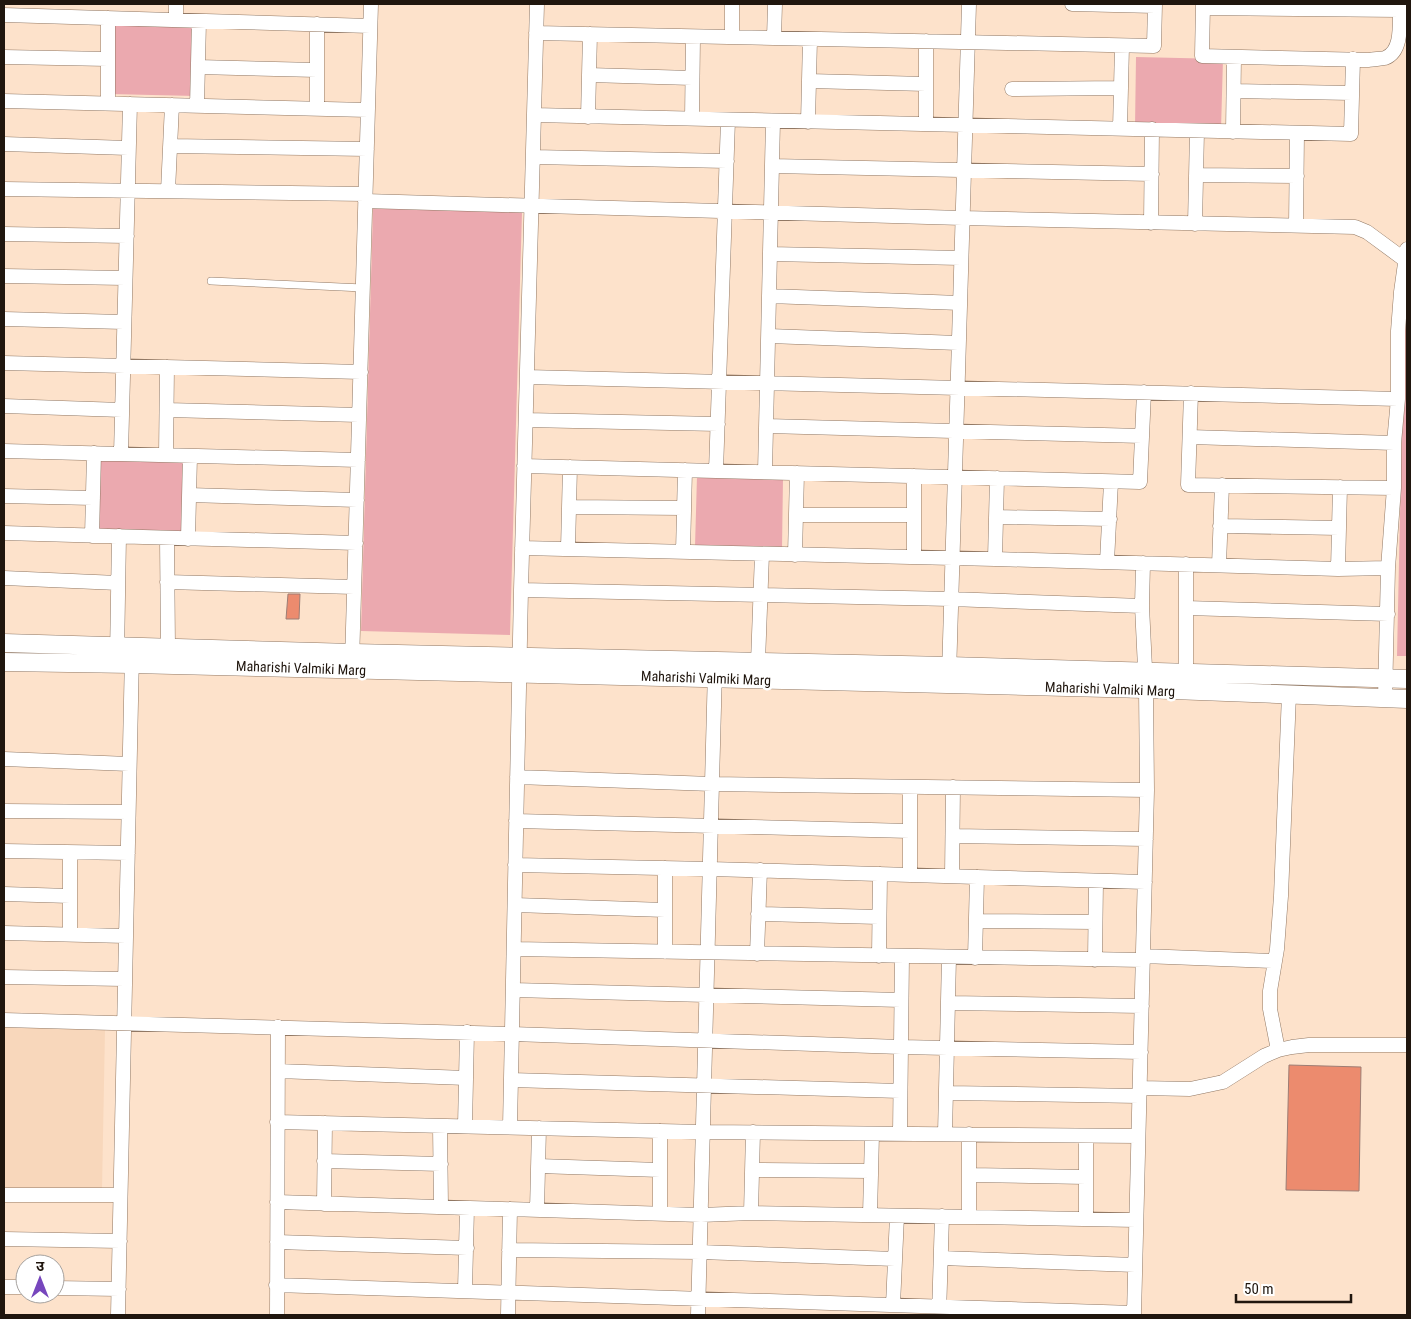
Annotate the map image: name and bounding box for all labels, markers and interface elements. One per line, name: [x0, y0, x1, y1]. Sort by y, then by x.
street label: Maharishi Valmiki Marg: [236, 658, 366, 678]
street label: Maharishi Valmiki Marg: [641, 668, 771, 688]
street label: Maharishi Valmiki Marg: [1045, 679, 1175, 699]
north arrow: [15, 1254, 65, 1304]
text: उ: [36, 1258, 45, 1274]
scale bar: [1236, 1272, 1351, 1304]
text: 50 m: [1244, 1280, 1274, 1298]

